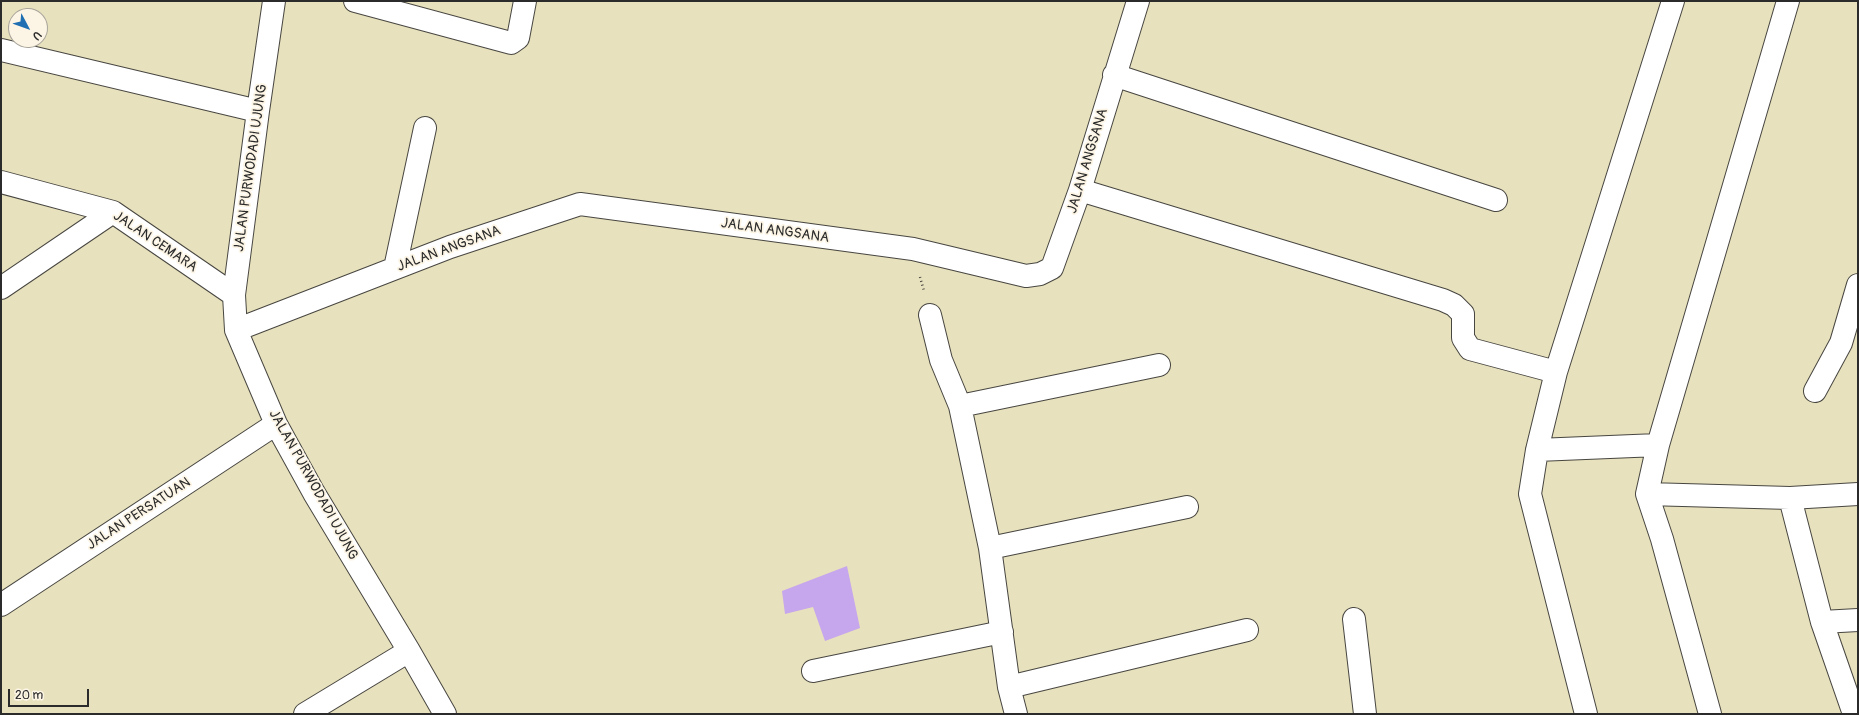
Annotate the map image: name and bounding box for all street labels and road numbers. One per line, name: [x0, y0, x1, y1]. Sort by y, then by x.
street label: JALAN PURWODADI UJUNG: [231, 83, 271, 253]
street label: JALAN ANGSANA: [1064, 106, 1112, 216]
street label: JALAN CEMARA: [110, 208, 200, 276]
street label: JALAN ANGSANA: [720, 215, 830, 247]
street label: JALAN ANGSANA: [395, 222, 503, 276]
street label: JALAN PURWODADI UJUNG: [265, 407, 361, 563]
street label: JALAN PERSATUAN: [84, 474, 194, 554]

